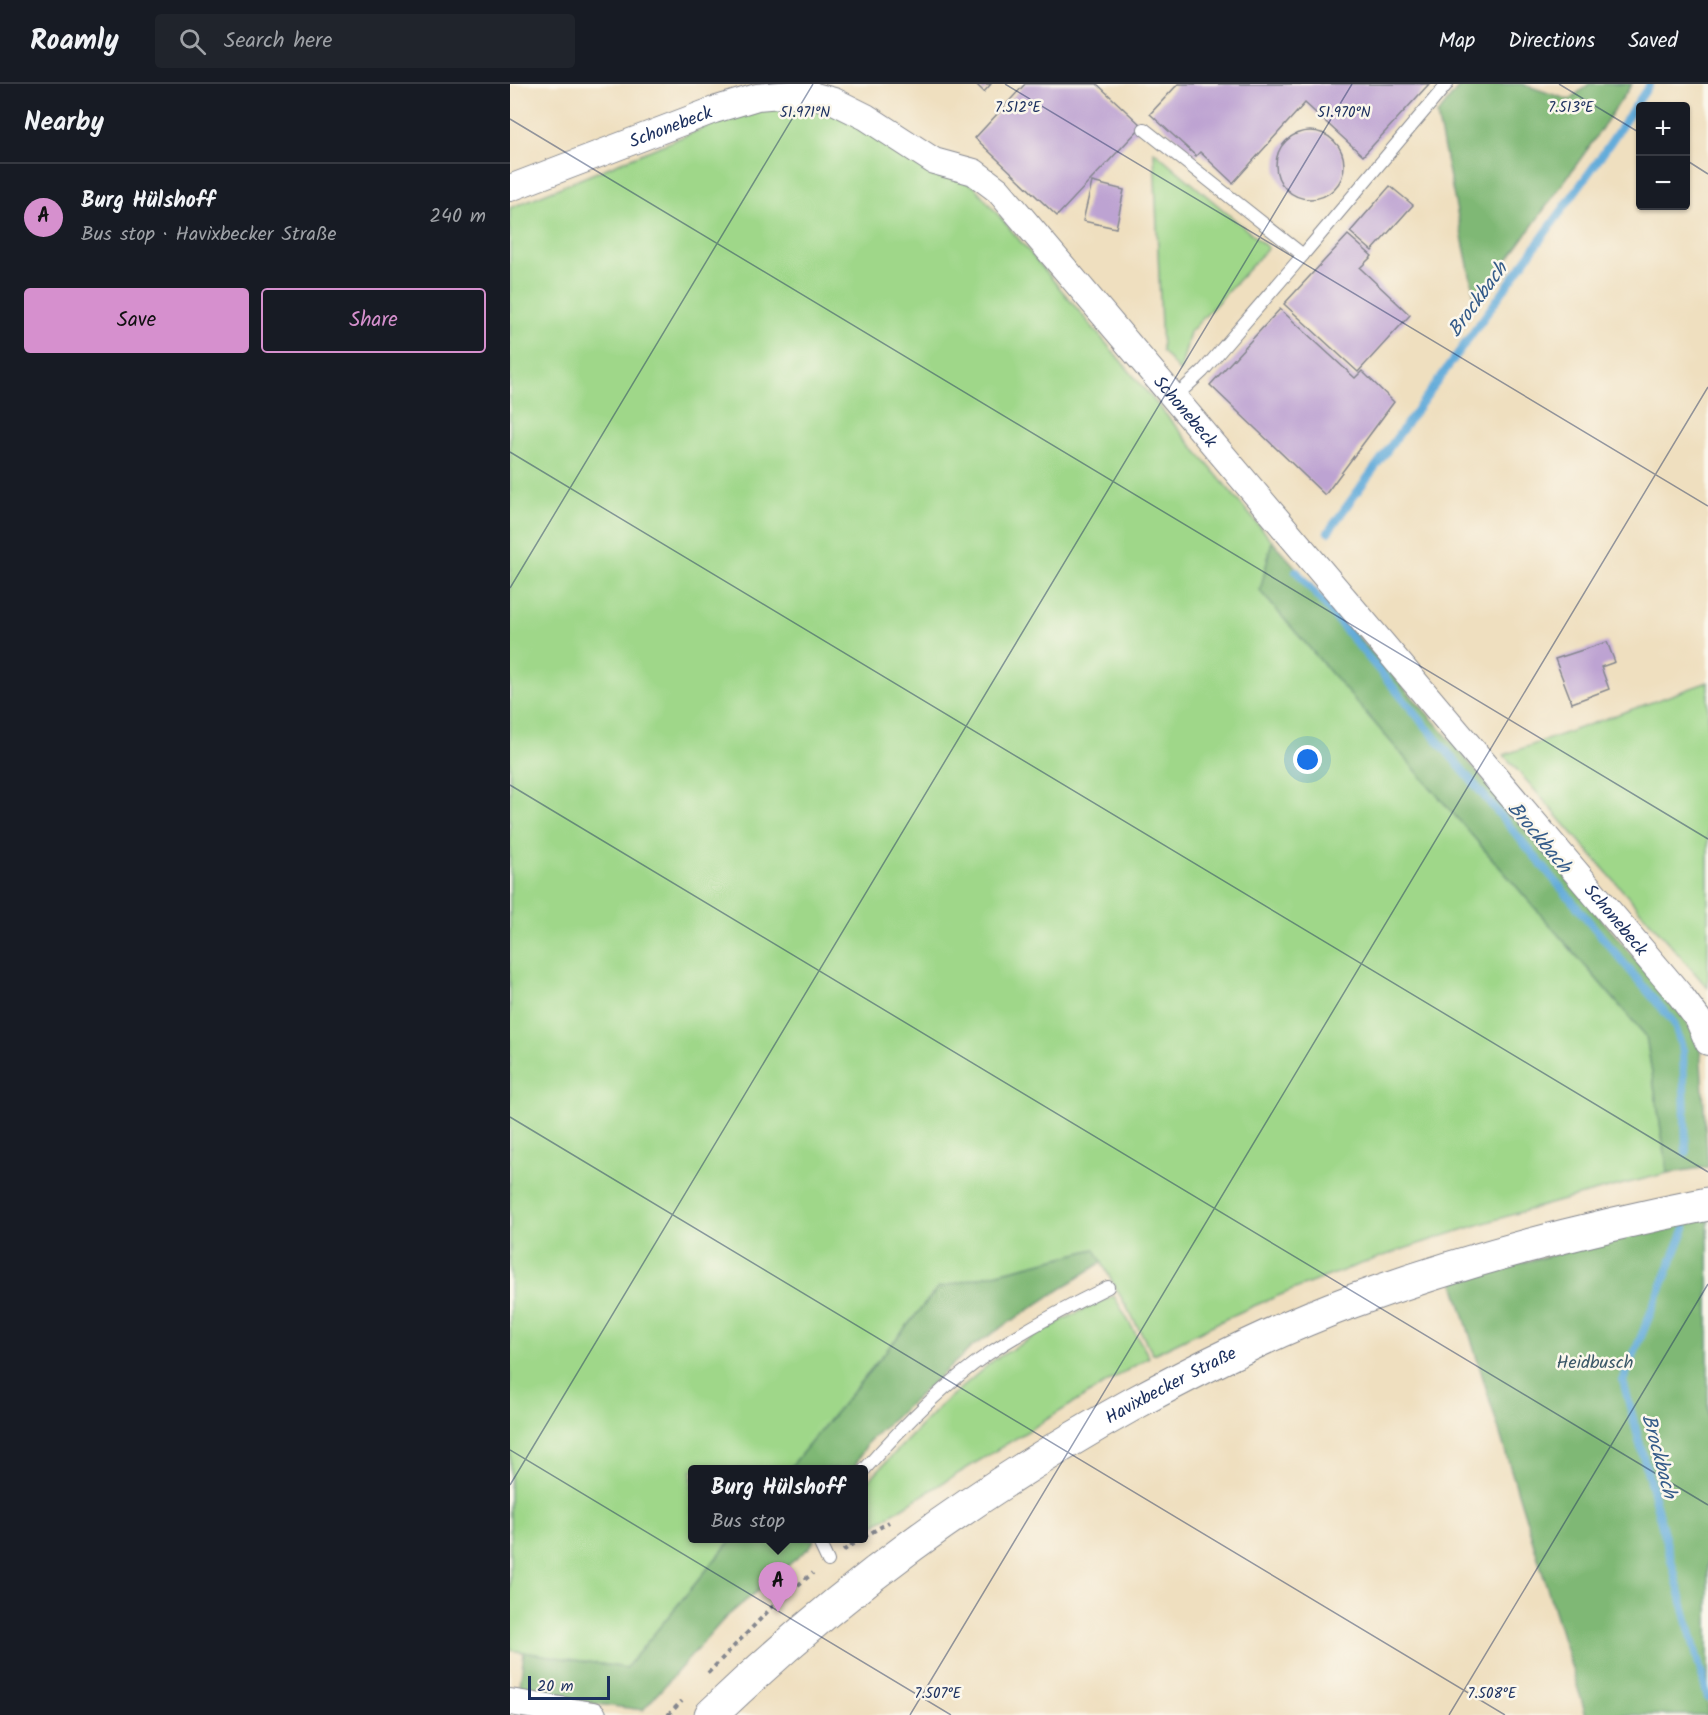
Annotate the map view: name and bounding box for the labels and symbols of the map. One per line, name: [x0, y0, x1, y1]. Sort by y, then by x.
text: 7.512°E: [995, 96, 1042, 120]
text: 7.513°E: [1548, 96, 1595, 120]
street label: Schonebeck: [625, 99, 718, 157]
text: 51.971°N: [780, 101, 830, 125]
text: 51.970°N: [1317, 101, 1371, 125]
water label: Brockbach: [1440, 254, 1518, 344]
street label: Schonebeck: [1145, 370, 1224, 455]
your location: [1293, 745, 1322, 774]
water label: Brockbach: [1499, 795, 1580, 883]
street label: Schonebeck: [1576, 878, 1655, 964]
street label: Havixbecker Straße: [1100, 1340, 1242, 1433]
park label: Heidbusch: [1557, 1349, 1633, 1378]
water label: Brockbach: [1631, 1411, 1685, 1504]
pin: A: [758, 1562, 798, 1612]
scale bar: [528, 1673, 610, 1700]
text: 7.507°E: [915, 1682, 963, 1706]
text: 7.508°E: [1468, 1682, 1518, 1706]

